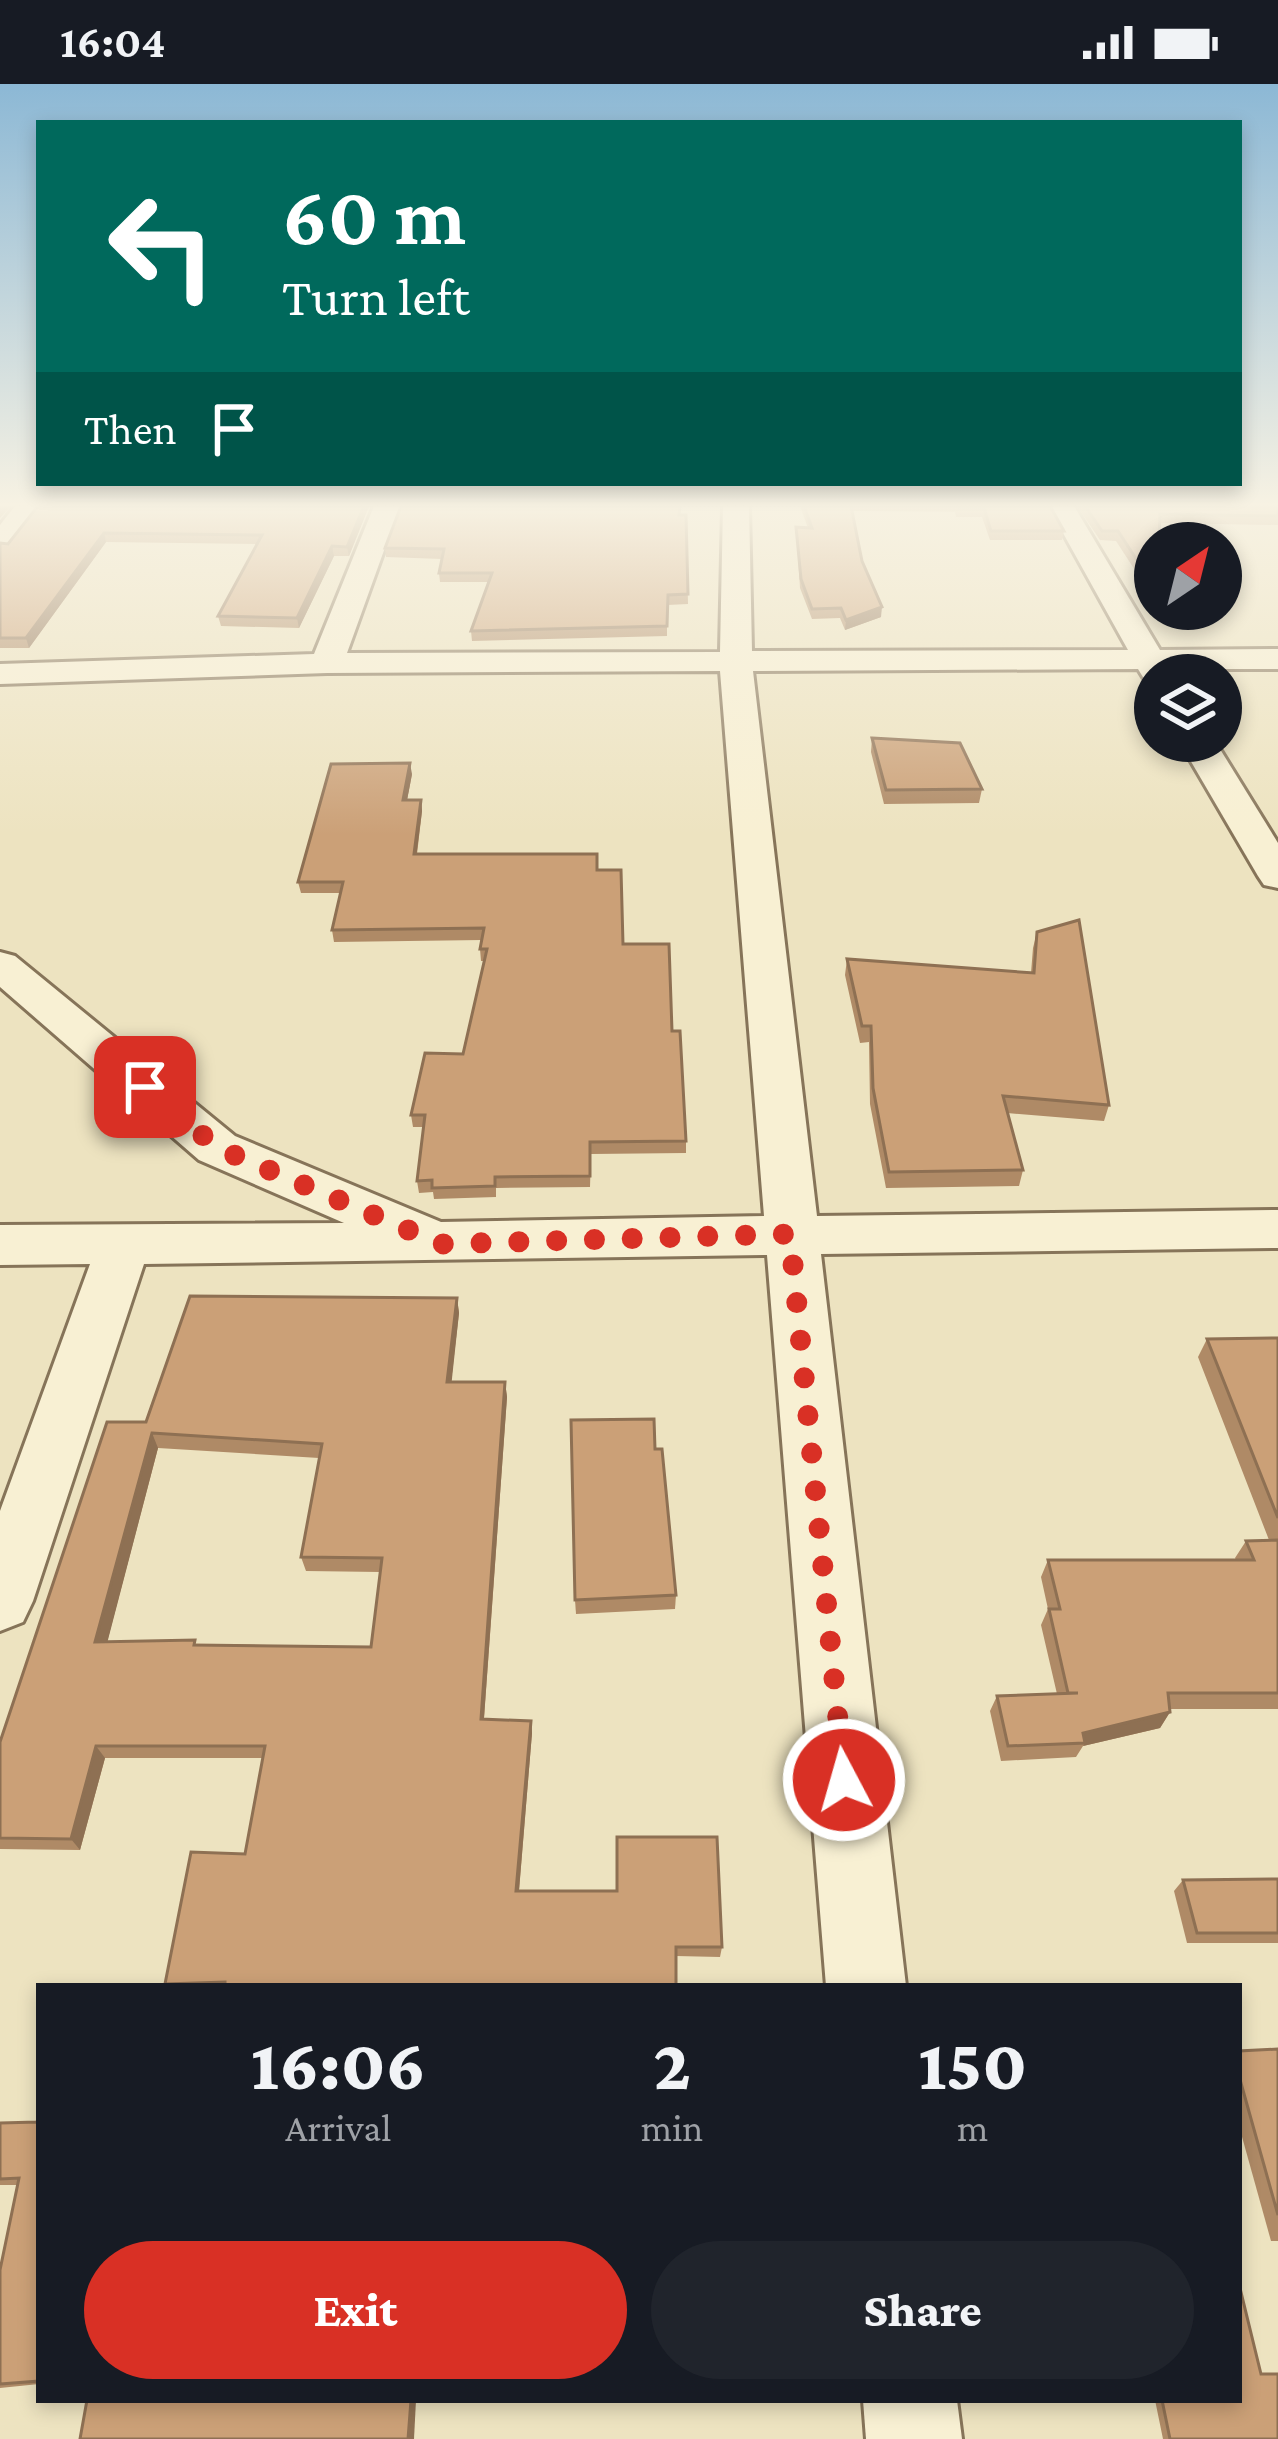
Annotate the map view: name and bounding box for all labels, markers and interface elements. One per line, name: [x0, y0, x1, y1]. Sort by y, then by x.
text: 16:04: [60, 17, 166, 67]
icon: left: [84, 168, 240, 324]
text: 60 m: [282, 169, 466, 262]
text: Turn left: [282, 267, 470, 327]
icon: arrive: [201, 396, 267, 462]
text: Then: [84, 404, 177, 454]
north arrow: [1134, 522, 1242, 630]
map controls: [1134, 522, 1242, 762]
button: layers: [1134, 654, 1242, 762]
pin: [94, 1036, 196, 1138]
icon: arrive: [112, 1054, 178, 1120]
position arrow: [781, 1717, 907, 1843]
text: 16:06: [251, 2024, 426, 2104]
text: 2: [653, 2024, 691, 2104]
text: 150: [918, 2024, 1027, 2104]
text: Arrival: [285, 2106, 391, 2149]
text: min: [641, 2106, 703, 2149]
text: m: [957, 2106, 988, 2149]
button: Exit: [84, 2241, 627, 2379]
button: Share: [651, 2241, 1194, 2379]

